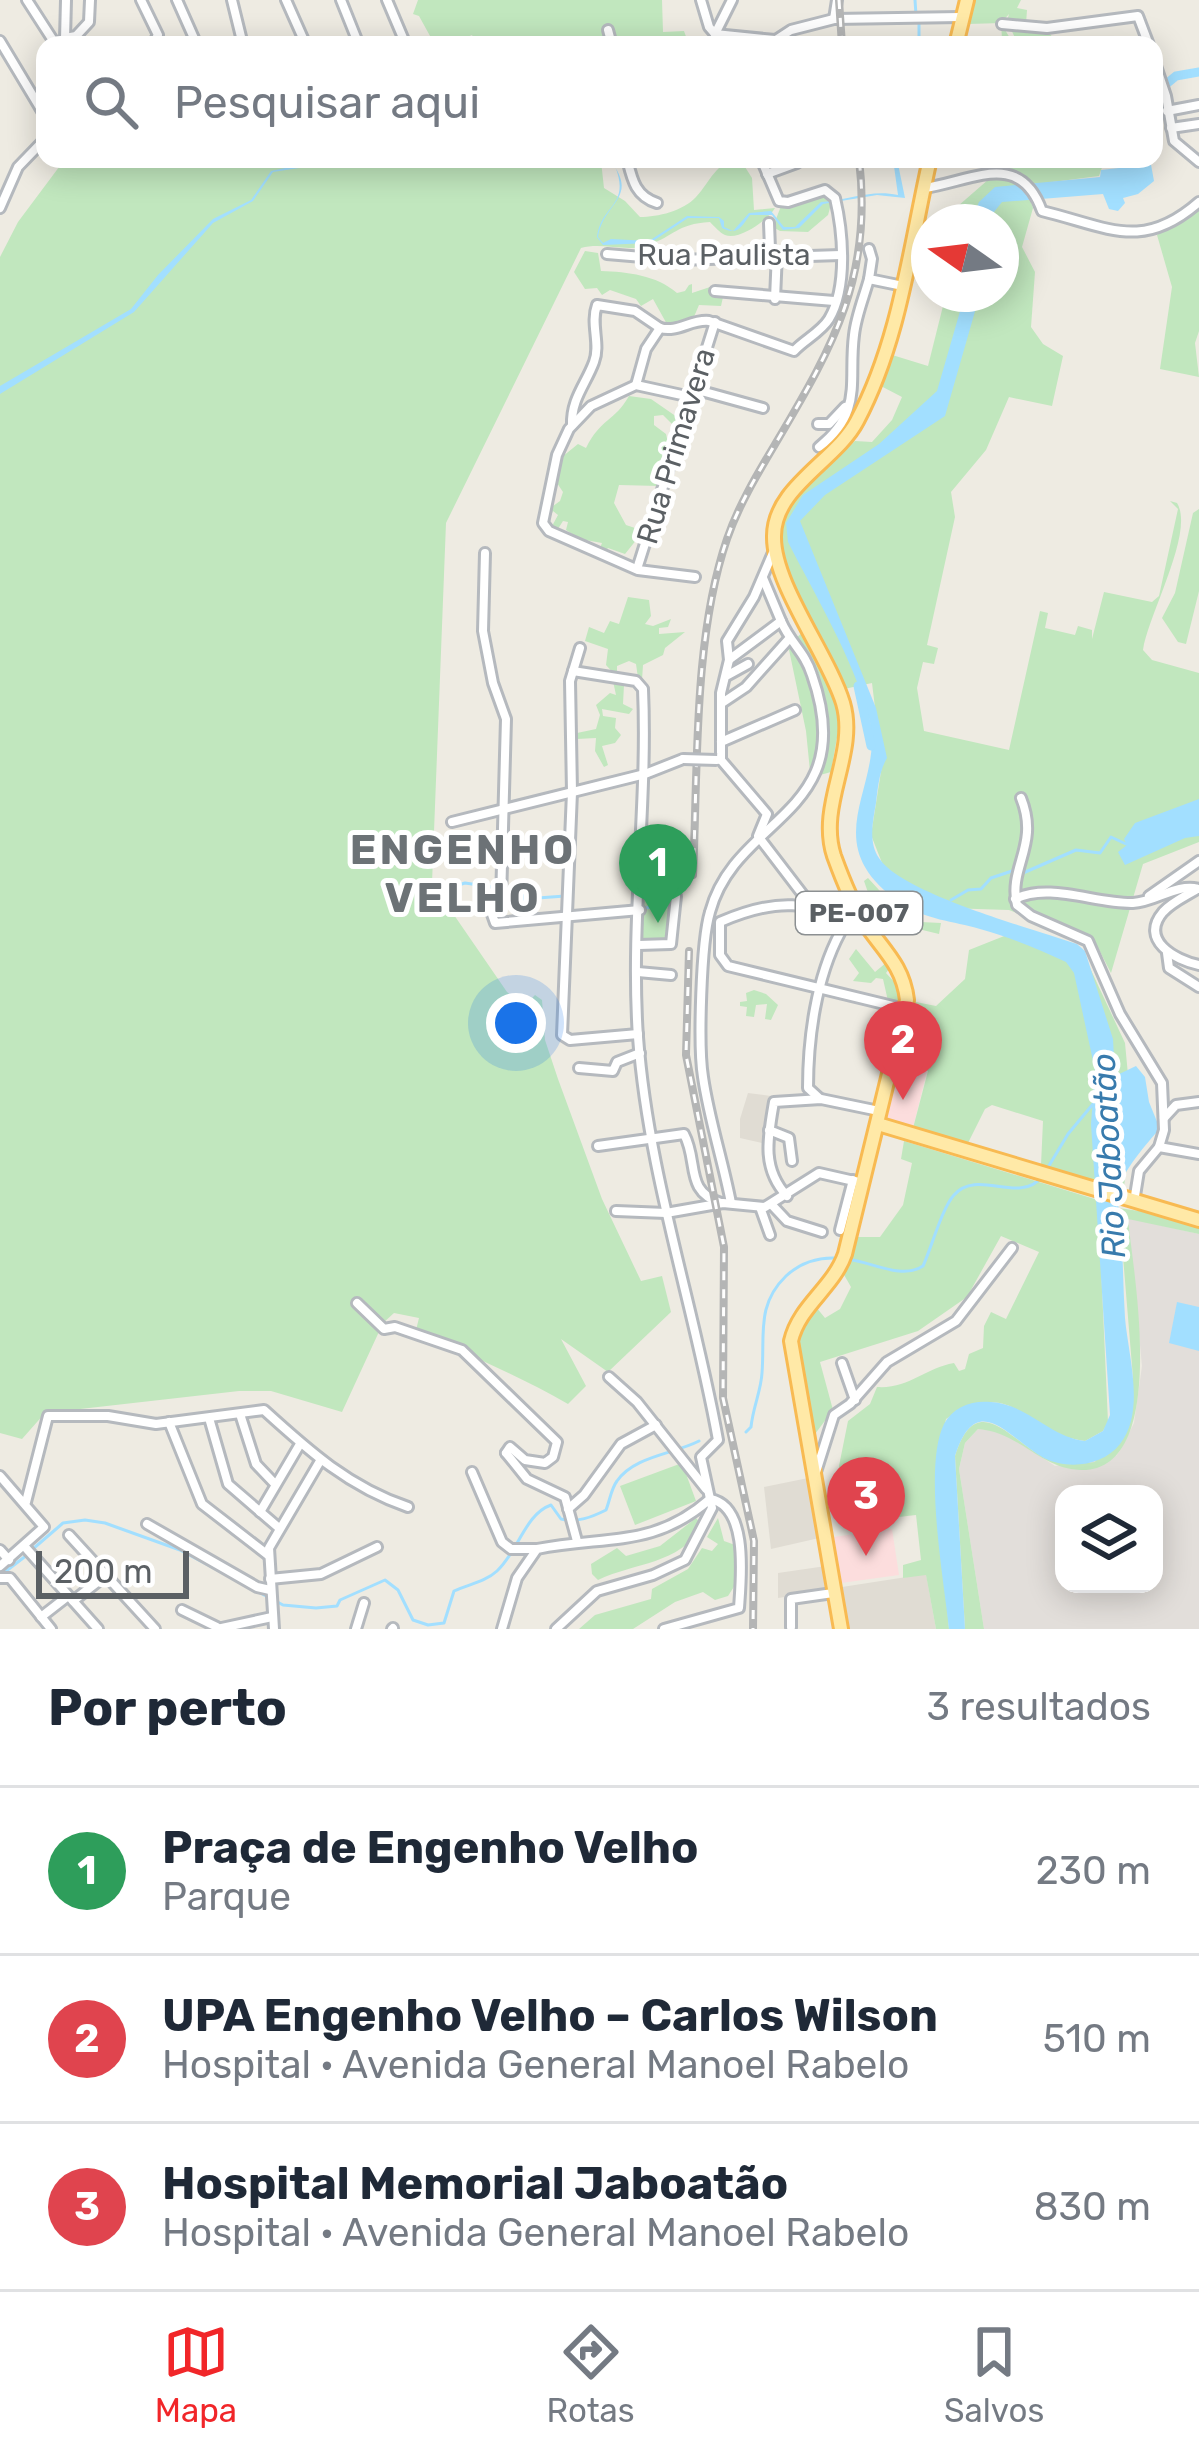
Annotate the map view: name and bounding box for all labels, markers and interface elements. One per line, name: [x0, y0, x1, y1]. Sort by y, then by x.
search box: [36, 36, 1163, 168]
icon: search: [78, 69, 144, 135]
text: Pesquisar aqui: [174, 76, 480, 129]
north arrow: [911, 204, 1019, 312]
street label: Rua Paulista: [637, 237, 811, 273]
street label: Rua Primavera: [629, 344, 723, 548]
pin: 1: [619, 824, 697, 923]
district label: ENGENHO VELHO: [350, 825, 576, 923]
road number: PE-007: [796, 892, 922, 934]
your location: [486, 993, 546, 1053]
pin: 2: [864, 1001, 942, 1100]
water label: Rio Jaboatão: [1084, 1052, 1133, 1260]
pin: 3: [827, 1457, 905, 1556]
map controls: [1055, 1485, 1163, 1593]
button: layers: [1055, 1485, 1163, 1593]
scale bar: [36, 1545, 189, 1598]
text: 200 m: [54, 1552, 153, 1591]
text: Por perto: [48, 1677, 287, 1738]
text: 3 resultados: [927, 1684, 1151, 1730]
text: Praça de Engenho Velho: [162, 1821, 699, 1874]
text: 1: [77, 1848, 97, 1894]
text: 230 m: [1036, 1848, 1151, 1894]
text: Parque: [162, 1874, 291, 1920]
text: UPA Engenho Velho – Carlos Wilson: [162, 1989, 938, 2042]
text: 2: [74, 2016, 100, 2062]
text: 510 m: [1043, 2016, 1151, 2062]
text: Hospital · Avenida General Manoel Rabelo: [162, 2042, 909, 2088]
text: Hospital Memorial Jaboatão: [162, 2157, 788, 2210]
text: 3: [74, 2184, 100, 2230]
text: 830 m: [1034, 2184, 1151, 2230]
text: Hospital · Avenida General Manoel Rabelo: [162, 2210, 909, 2256]
tab: Mapa: [155, 2319, 237, 2430]
tab: Rotas: [546, 2319, 635, 2430]
tab: Salvos: [944, 2319, 1044, 2430]

